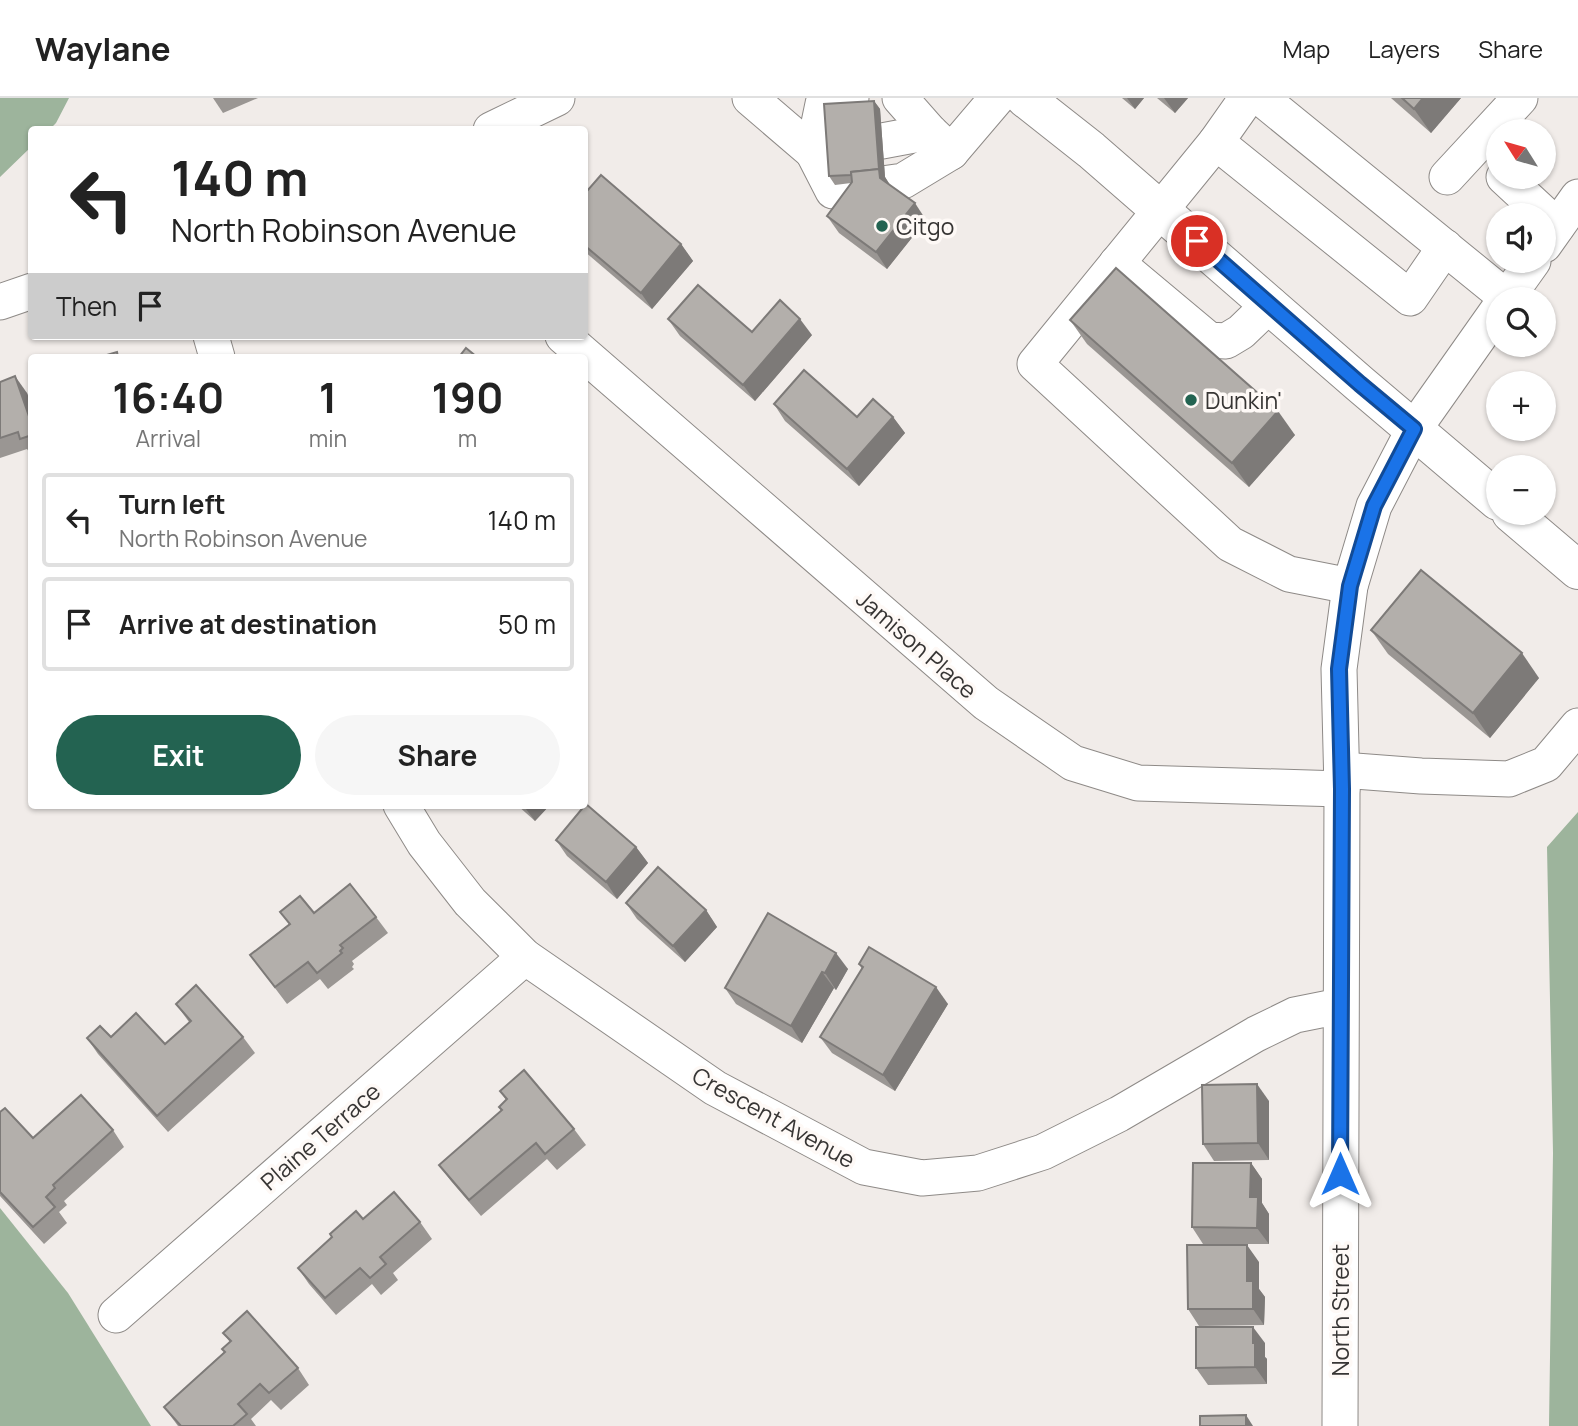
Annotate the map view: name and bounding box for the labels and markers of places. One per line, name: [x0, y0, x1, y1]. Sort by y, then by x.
place label: Citgo: [896, 210, 954, 242]
pin: [1167, 211, 1227, 271]
marker: Citgo: [874, 218, 890, 234]
place label: Dunkin': [1205, 384, 1282, 416]
marker: Dunkin': [1183, 392, 1199, 408]

